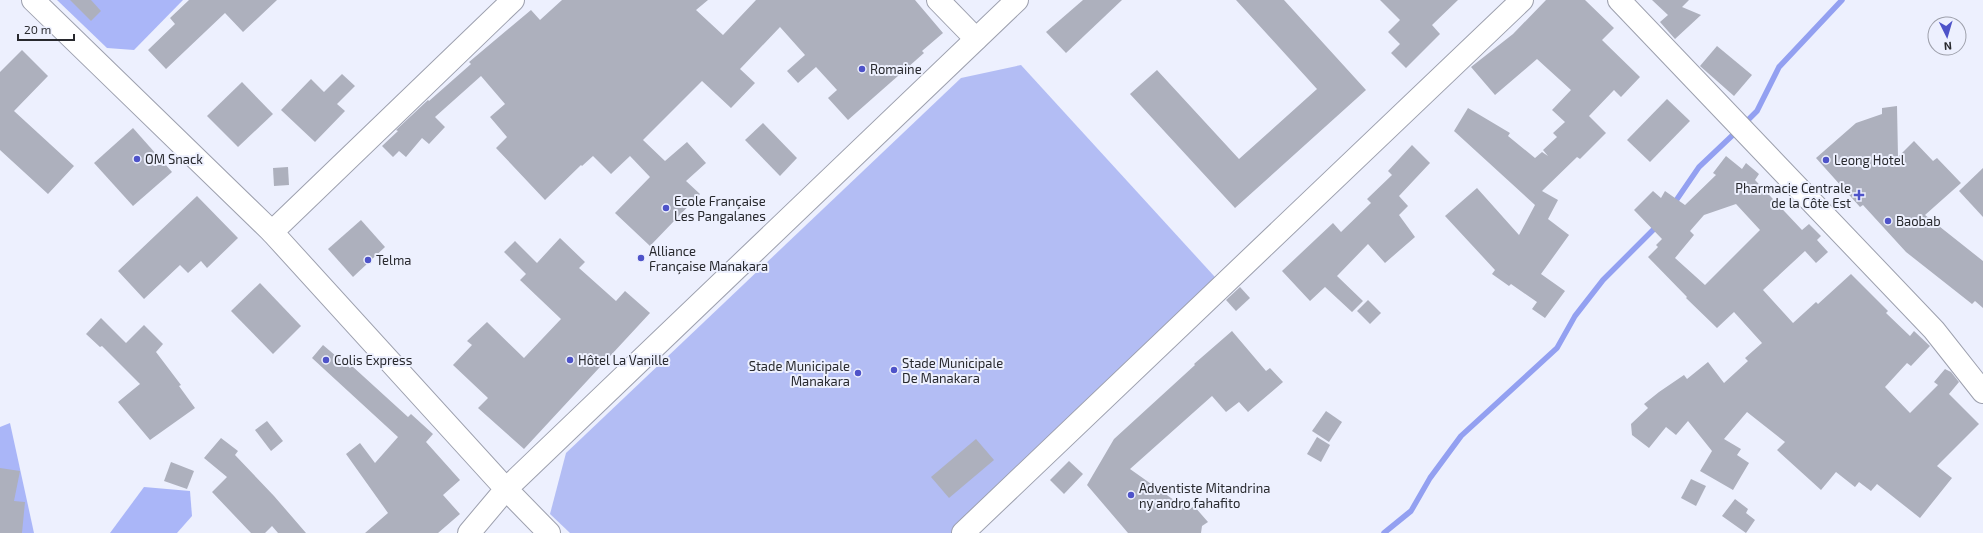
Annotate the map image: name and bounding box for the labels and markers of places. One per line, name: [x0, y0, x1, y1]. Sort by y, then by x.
place label: Romaine: [870, 61, 922, 77]
marker: Romaine: [857, 64, 867, 74]
place label: OM Snack: [145, 151, 203, 167]
place label: Leong Hotel: [1834, 152, 1905, 168]
marker: OM Snack: [132, 154, 142, 164]
marker: Leong Hotel: [1821, 155, 1831, 165]
place label: Pharmacie Centrale de la Côte Est: [1735, 180, 1851, 211]
marker: Pharmacie Centrale de la Côte Est: [1854, 190, 1864, 200]
place label: Ecole Française Les Pangalanes: [674, 193, 766, 224]
marker: Ecole Française Les Pangalanes: [661, 203, 671, 213]
place label: Baobab: [1896, 213, 1941, 229]
marker: Baobab: [1883, 216, 1893, 226]
place label: Alliance Française Manakara: [649, 243, 768, 275]
place label: Telma: [376, 252, 411, 268]
marker: Alliance Française Manakara: [636, 253, 646, 263]
marker: Telma: [363, 255, 373, 265]
place label: Colis Express: [334, 352, 412, 368]
place label: Hôtel La Vanille: [578, 352, 669, 368]
marker: Colis Express: [321, 355, 331, 365]
marker: Hôtel La Vanille: [565, 355, 575, 365]
place label: Stade Municipale De Manakara: [902, 355, 1003, 386]
place label: Stade Municipale Manakara: [749, 358, 850, 389]
marker: Stade Municipale De Manakara: [889, 365, 899, 375]
marker: Stade Municipale Manakara: [853, 368, 863, 378]
place label: Adventiste Mitandrina ny andro fahafito: [1139, 480, 1270, 511]
marker: Adventiste Mitandrina ny andro fahafito: [1126, 490, 1136, 500]

